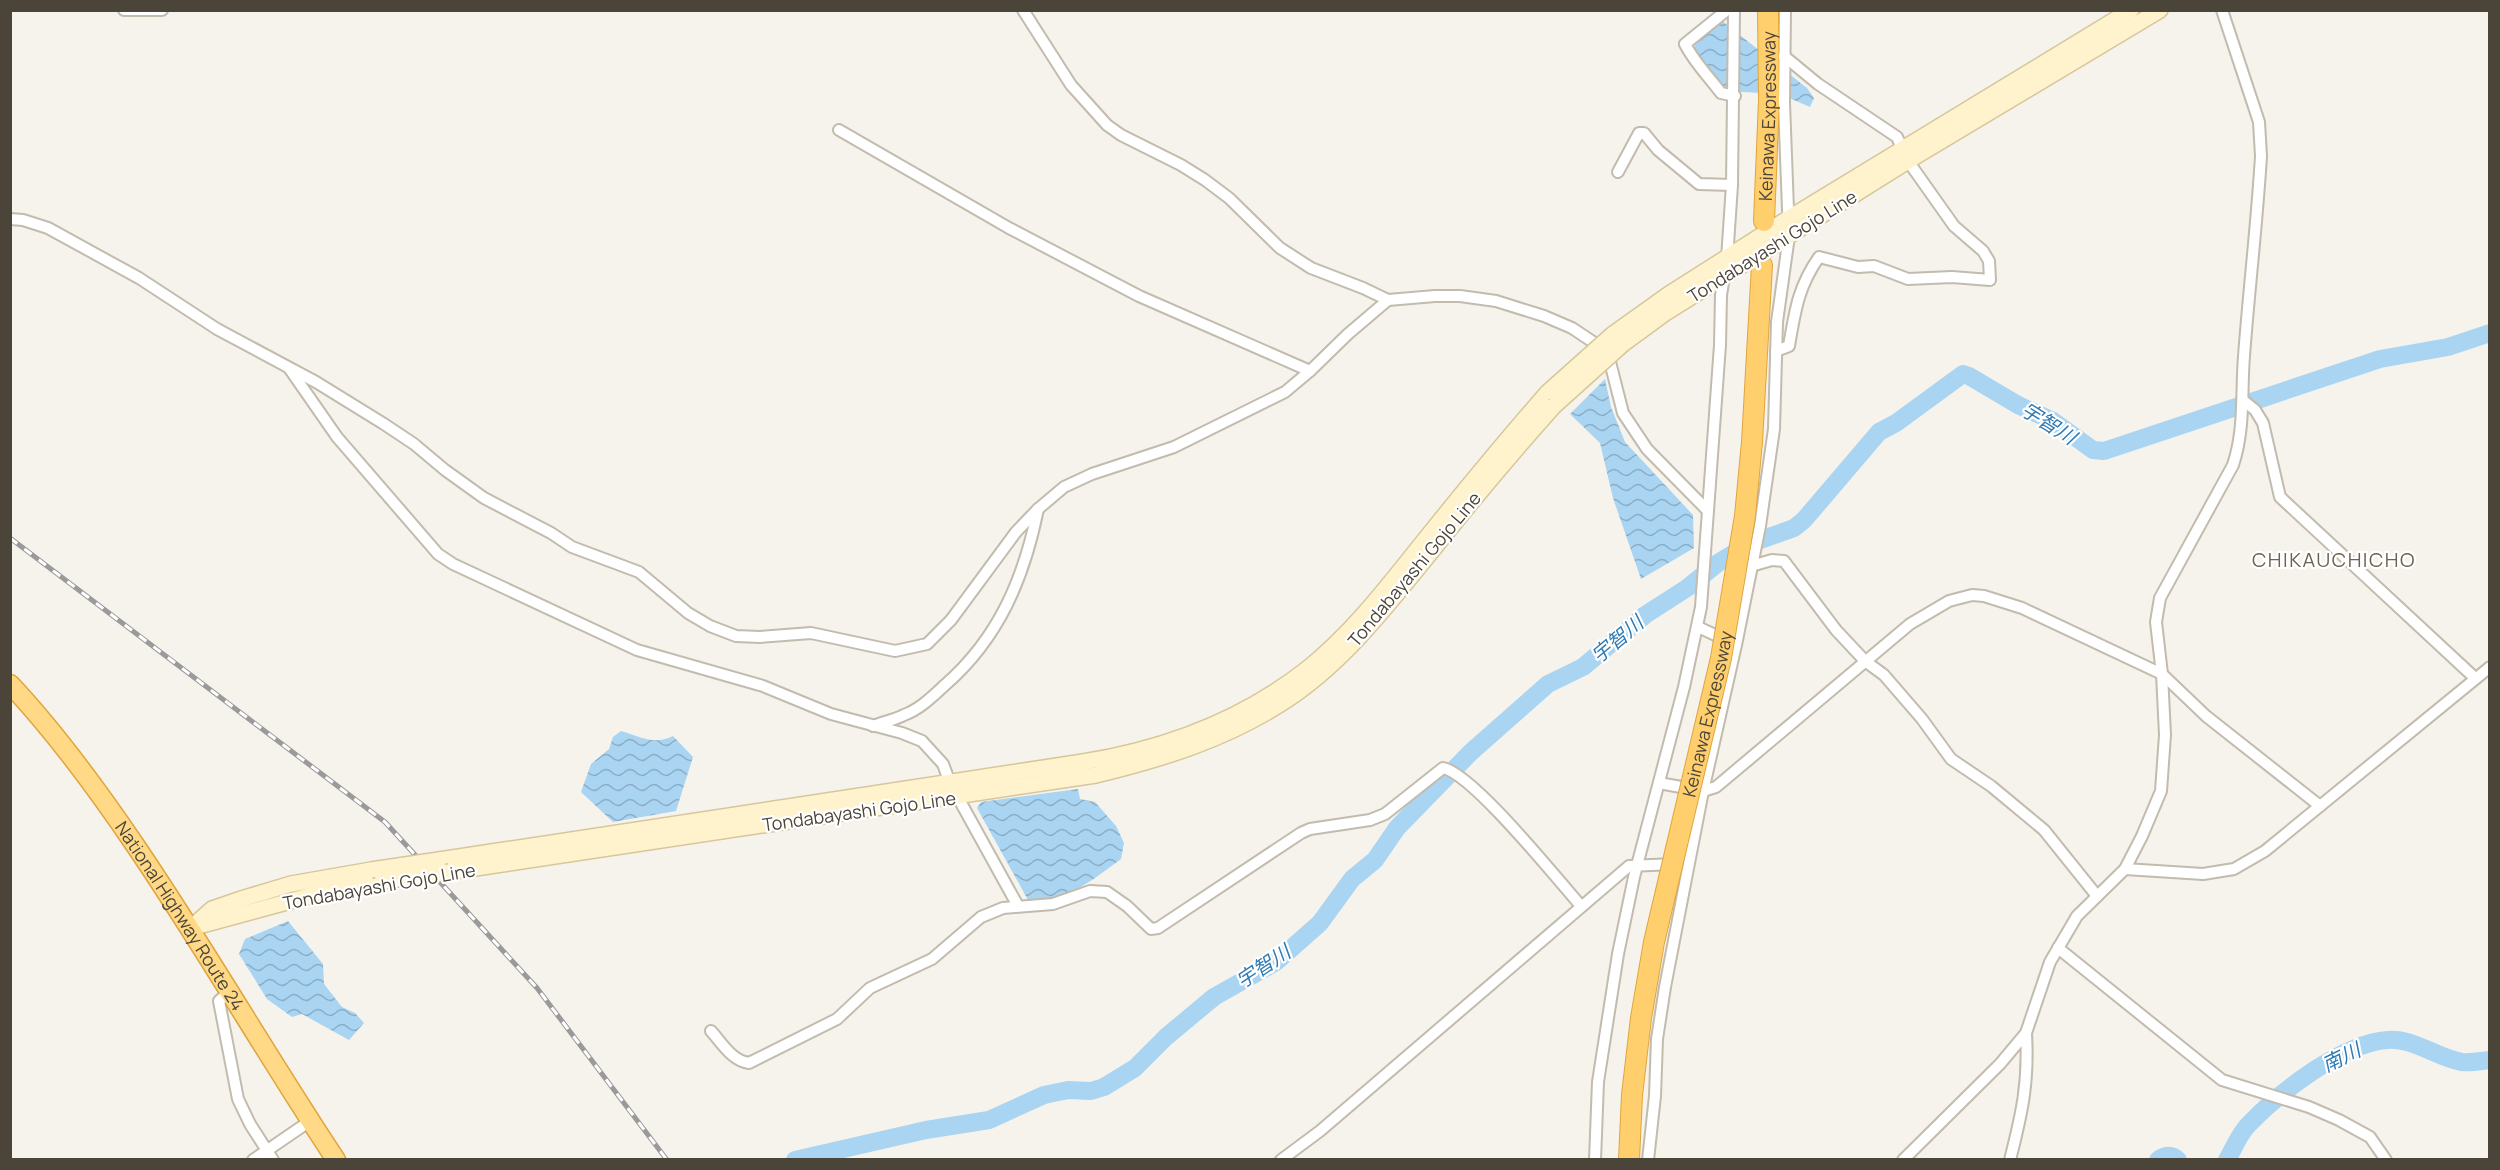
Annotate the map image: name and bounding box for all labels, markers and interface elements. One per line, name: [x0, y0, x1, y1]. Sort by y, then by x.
street label: Keinawa Expressway: [1753, 30, 1781, 202]
street label: Tondabayashi Gojo Line: [1683, 184, 1861, 308]
water label: 宇智川: [2016, 396, 2083, 451]
street label: Tondabayashi Gojo Line: [1342, 487, 1486, 651]
district label: CHIKAUCHICHO: [2252, 546, 2416, 573]
water label: 宇智川: [1585, 608, 1650, 669]
street label: Keinawa Expressway: [1677, 628, 1737, 799]
street label: Tondabayashi Gojo Line: [761, 786, 957, 836]
street label: National Highway Route 24: [110, 816, 250, 1015]
street label: Tondabayashi Gojo Line: [281, 857, 477, 915]
water label: 宇智川: [1231, 937, 1297, 994]
water label: 南川: [2317, 1035, 2367, 1078]

